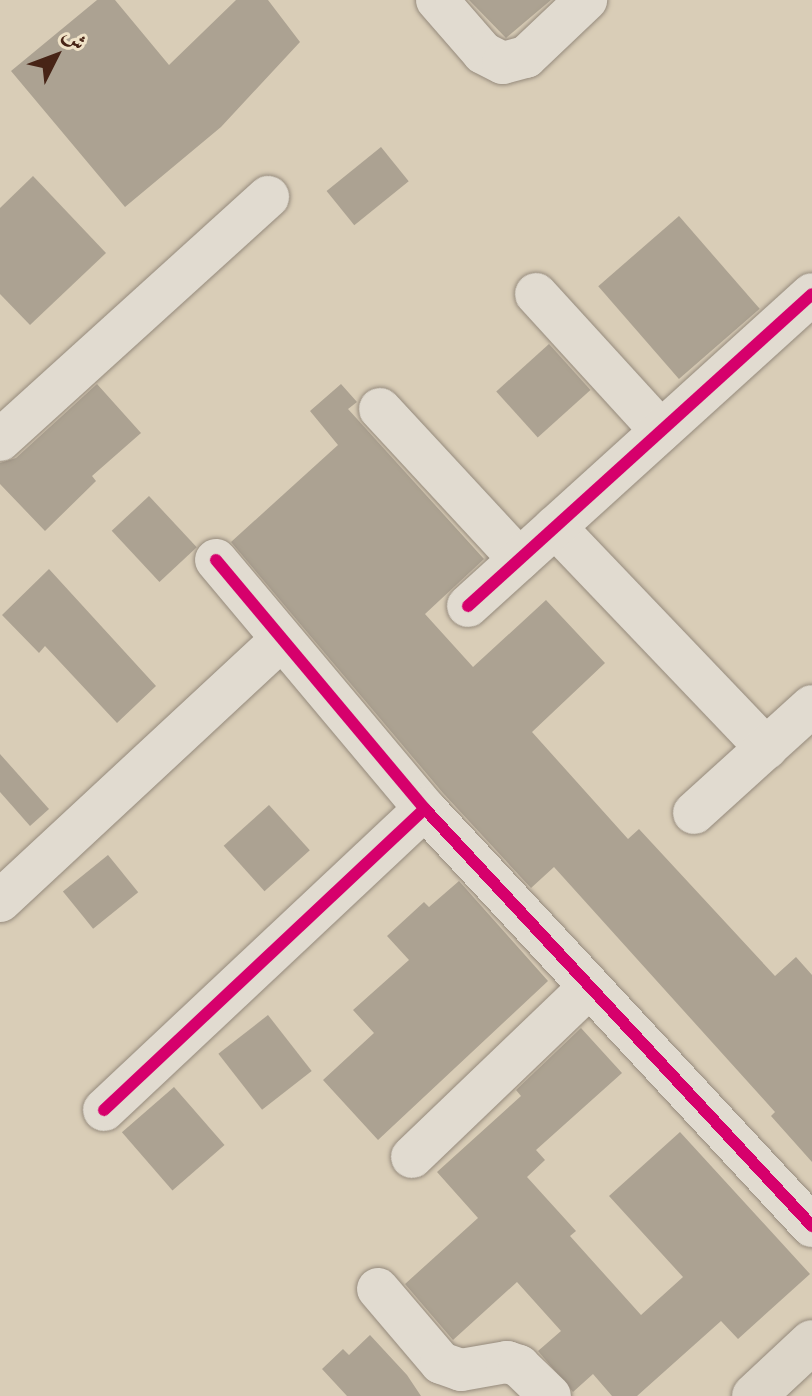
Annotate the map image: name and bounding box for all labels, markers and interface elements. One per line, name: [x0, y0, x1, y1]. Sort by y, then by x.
north arrow: [16, 16, 96, 96]
text: ش: [57, 22, 92, 57]

